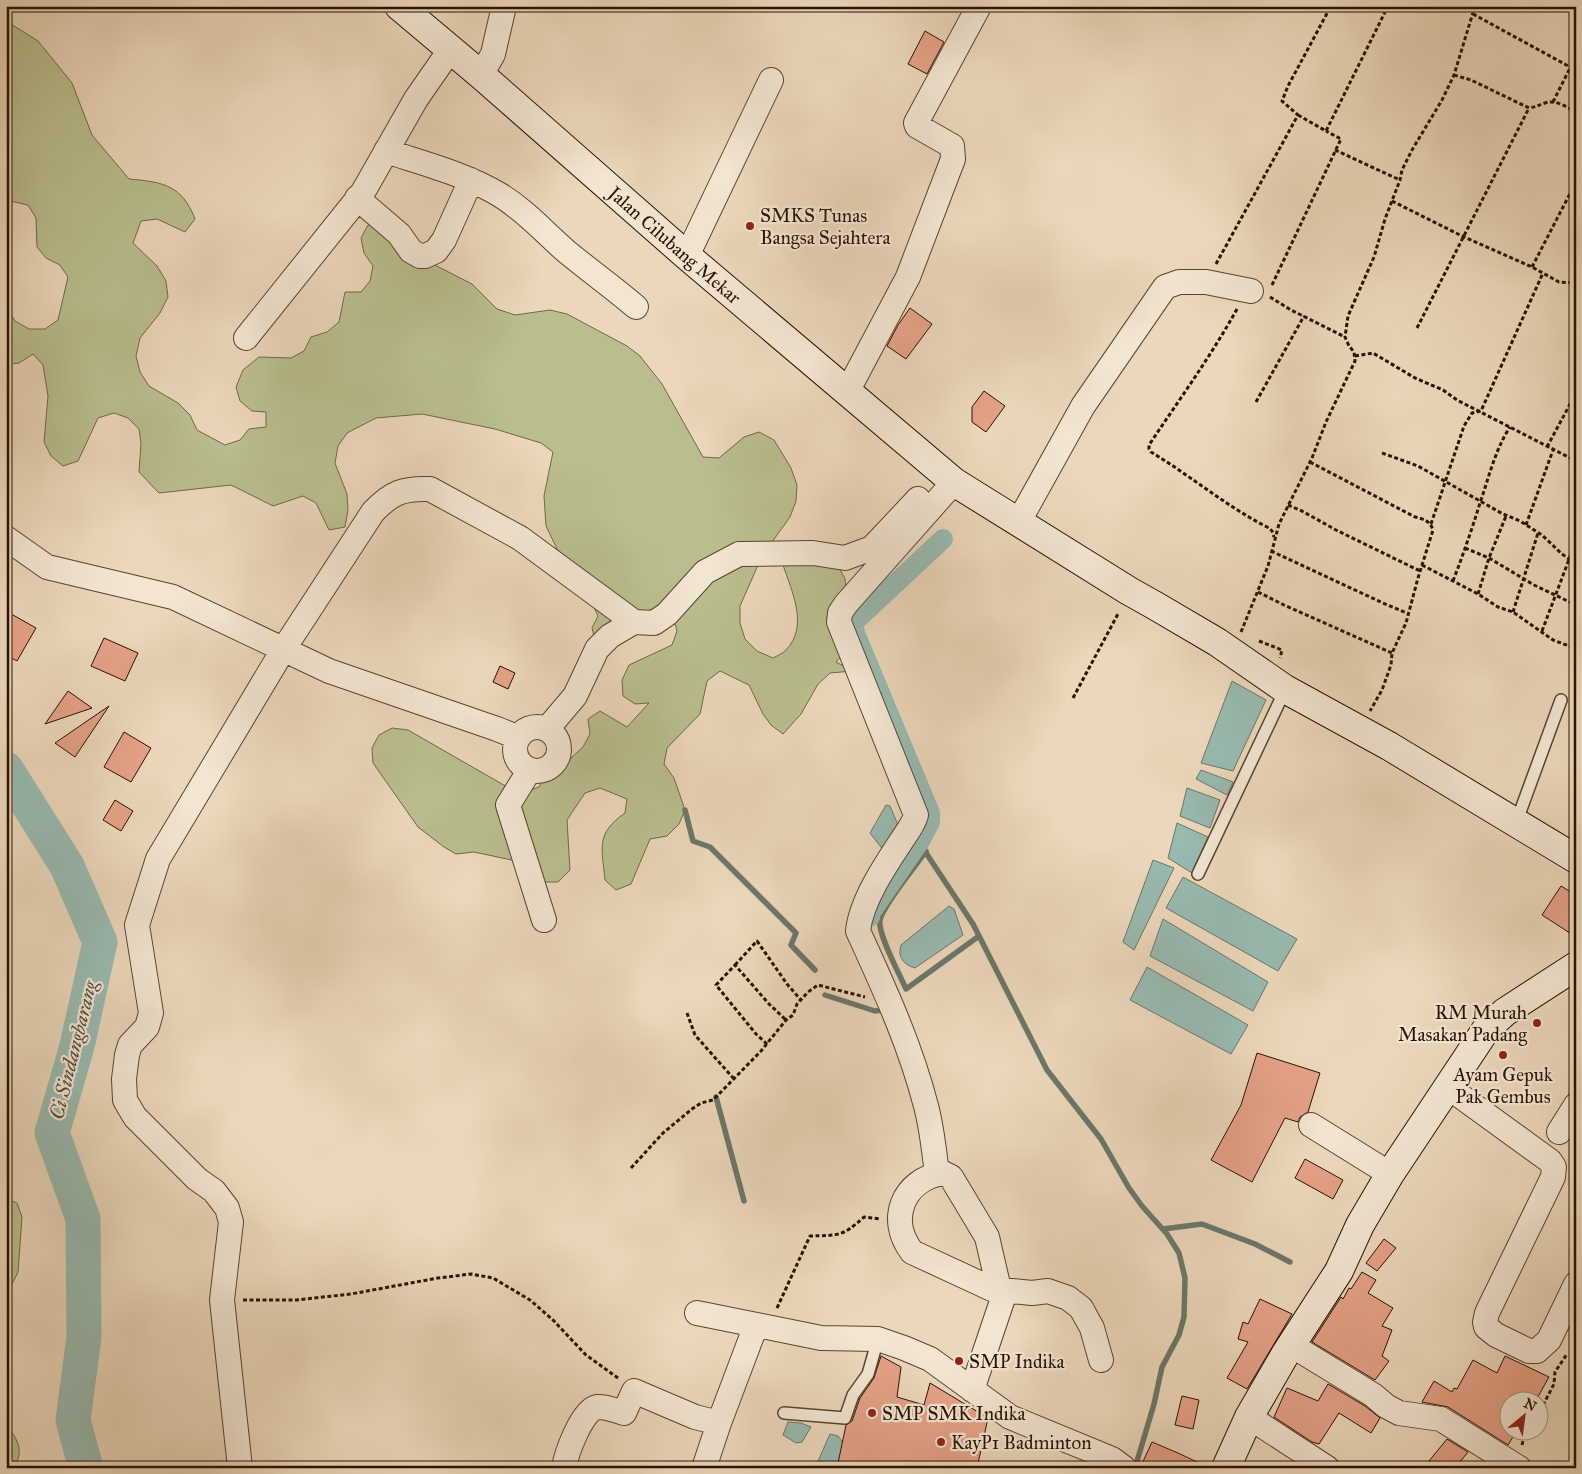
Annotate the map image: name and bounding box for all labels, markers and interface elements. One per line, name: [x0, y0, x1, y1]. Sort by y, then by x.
street label: Jalan Cilubang Mekar: [602, 180, 747, 309]
place label: SMKS Tunas Bangsa Sejahtera: [760, 204, 891, 250]
marker: SMKS Tunas Bangsa Sejahtera: [744, 220, 756, 232]
water label: Ci Sindangbarang: [44, 977, 102, 1122]
place label: RM Murah Masakan Padang: [1398, 1001, 1527, 1047]
marker: RM Murah Masakan Padang: [1531, 1017, 1543, 1029]
marker: Ayam Gepuk Pak Gembus: [1497, 1049, 1509, 1061]
place label: Ayam Gepuk Pak Gembus: [1452, 1063, 1553, 1108]
place label: SMP Indika: [969, 1350, 1065, 1373]
marker: SMP Indika: [953, 1355, 965, 1367]
north arrow: [1500, 1392, 1550, 1442]
text: N: [1521, 1395, 1539, 1415]
place label: SMP SMK Indika: [882, 1402, 1027, 1425]
marker: SMP SMK Indika: [866, 1407, 878, 1419]
place label: KayP1 Badminton: [951, 1431, 1092, 1454]
marker: KayP1 Badminton: [935, 1436, 947, 1448]

